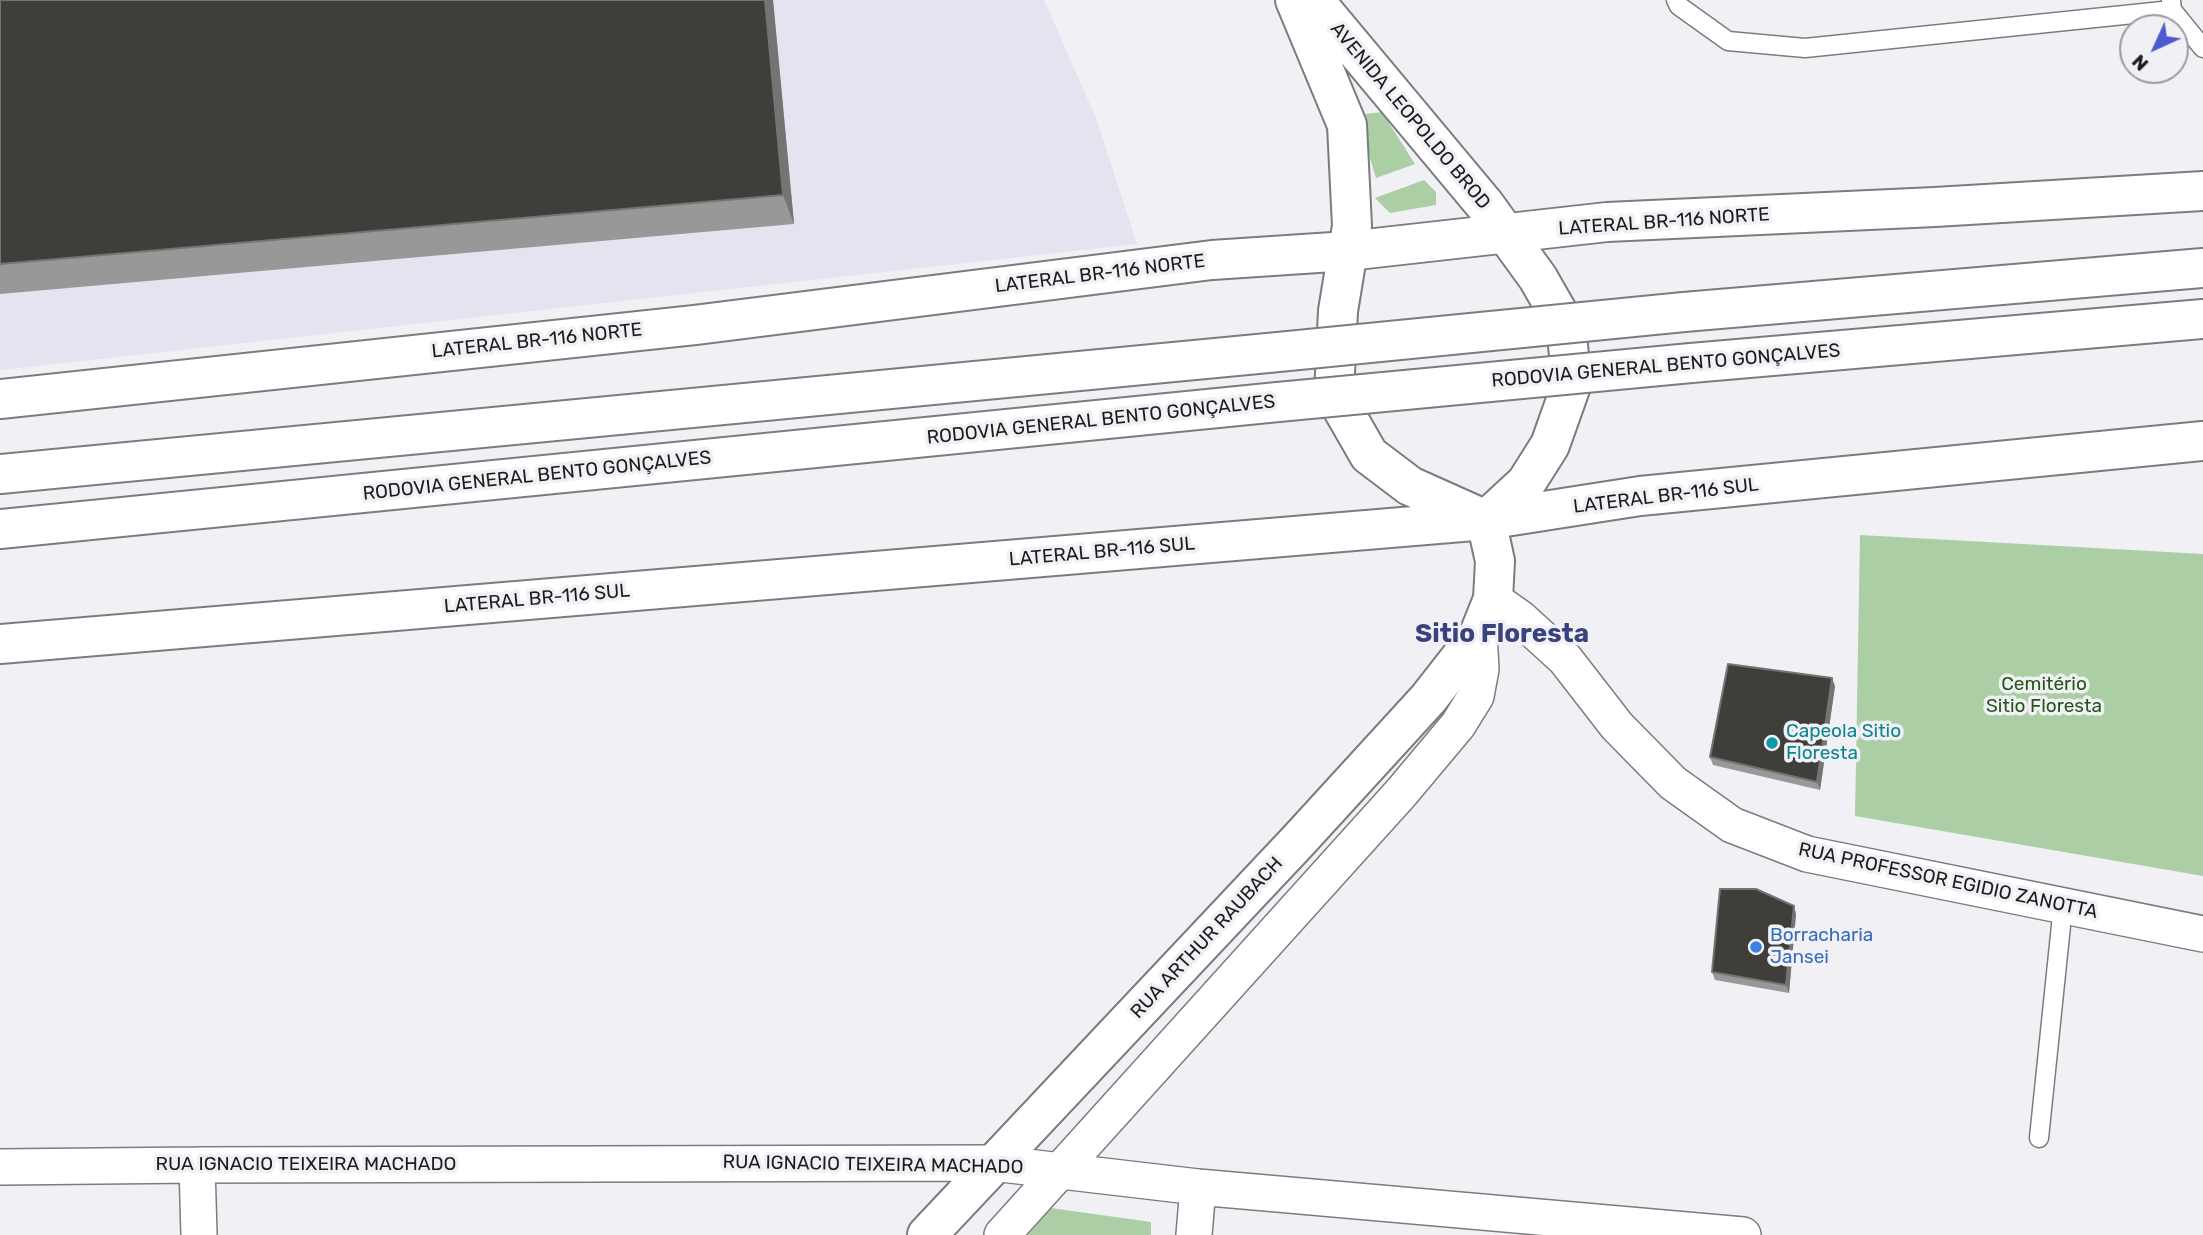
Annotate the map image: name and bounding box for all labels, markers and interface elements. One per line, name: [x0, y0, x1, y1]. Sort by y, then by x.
north arrow: [2119, 14, 2189, 84]
street label: AVENIDA LEOPOLDO BROD: [1325, 18, 1495, 214]
text: N: [2127, 50, 2153, 76]
street label: LATERAL BR-116 NORTE: [1558, 203, 1770, 241]
street label: LATERAL BR-116 NORTE: [994, 250, 1206, 298]
street label: LATERAL BR-116 NORTE: [431, 319, 643, 363]
street label: RODOVIA GENERAL BENTO GONÇALVES: [1491, 339, 1841, 393]
street label: RODOVIA GENERAL BENTO GONÇALVES: [926, 390, 1276, 450]
street label: RODOVIA GENERAL BENTO GONÇALVES: [362, 446, 712, 506]
street label: LATERAL BR-116 SUL: [1572, 473, 1760, 519]
street label: LATERAL BR-116 SUL: [1008, 533, 1196, 571]
street label: LATERAL BR-116 SUL: [443, 580, 631, 618]
district label: Sitio Floresta: [1415, 618, 1589, 650]
park label: Cemitério Sitio Floresta: [1986, 674, 2102, 718]
place label: Capeola Sitio Floresta: [1786, 721, 1901, 765]
marker: Capeola Sitio Floresta: [1764, 735, 1780, 751]
street label: RUA PROFESSOR EGIDIO ZANOTTA: [1796, 838, 2100, 924]
street label: RUA ARTHUR RAUBACH: [1126, 853, 1288, 1023]
place label: Borracharia Jansei: [1770, 925, 1873, 969]
marker: Borracharia Jansei: [1748, 939, 1764, 955]
street label: RUA IGNACIO TEIXEIRA MACHADO: [722, 1151, 1024, 1179]
street label: RUA IGNACIO TEIXEIRA MACHADO: [156, 1154, 456, 1176]

